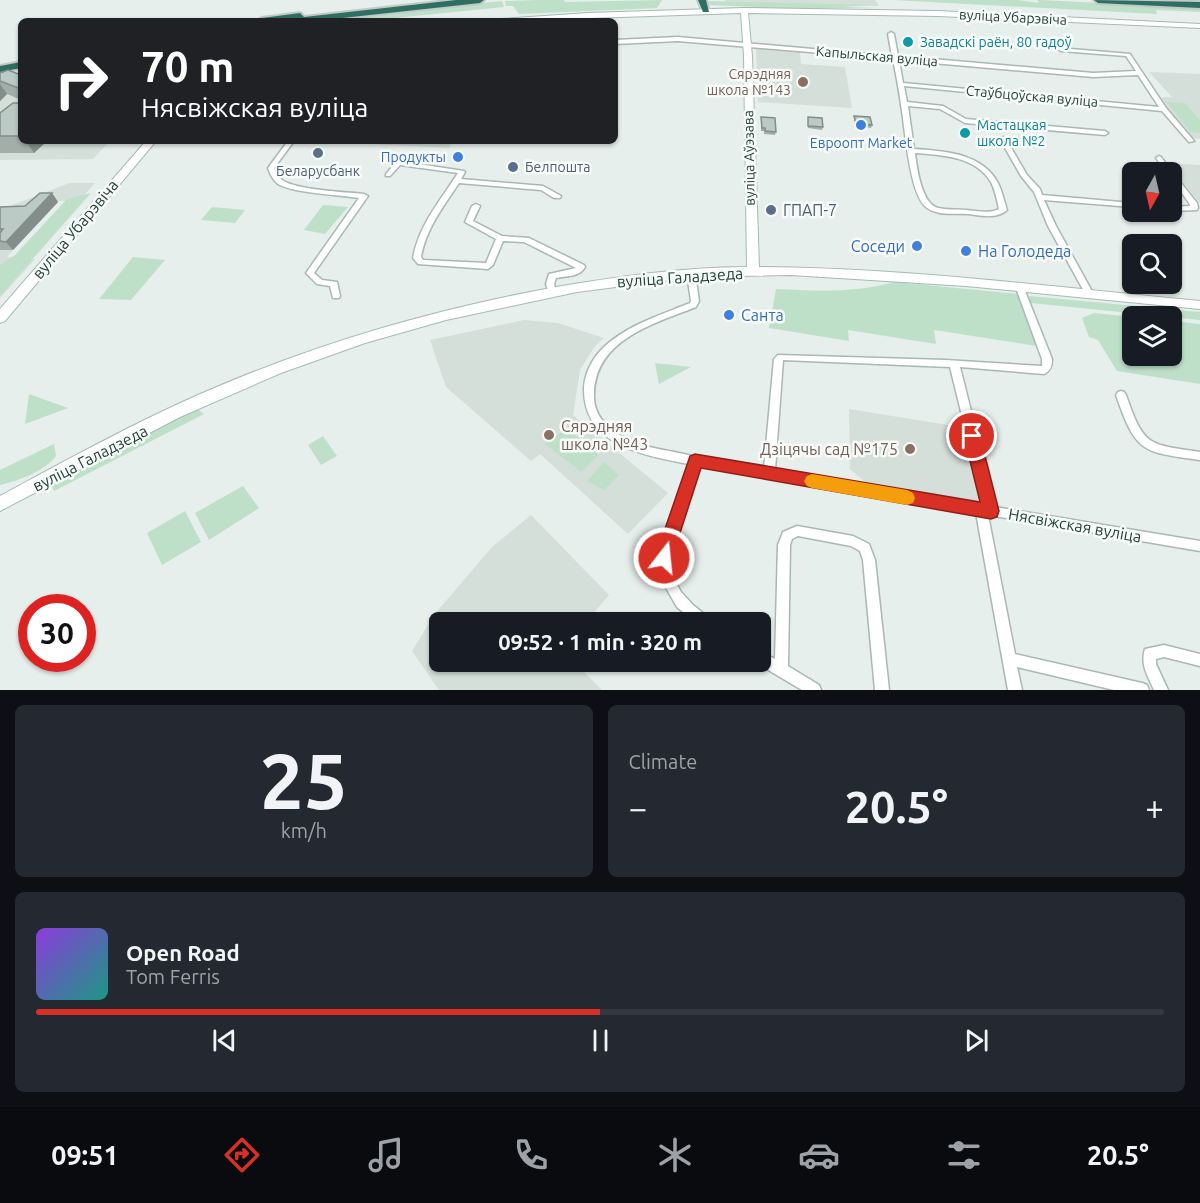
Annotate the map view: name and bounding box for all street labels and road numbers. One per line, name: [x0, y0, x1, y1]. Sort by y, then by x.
street label: вуліца Убарэвіча: [959, 6, 1067, 28]
street label: Капыльская вуліца: [815, 43, 939, 69]
street label: Стаўбцоўская вуліца: [965, 82, 1099, 110]
street label: вуліца Аўэзава: [740, 110, 758, 206]
street label: вуліца Убарэвіча: [28, 176, 122, 282]
street label: вуліца Галадзеда: [616, 264, 744, 290]
street label: вуліца Галадзеда: [30, 421, 150, 495]
street label: Нясвіжская вуліца: [1007, 504, 1143, 546]

